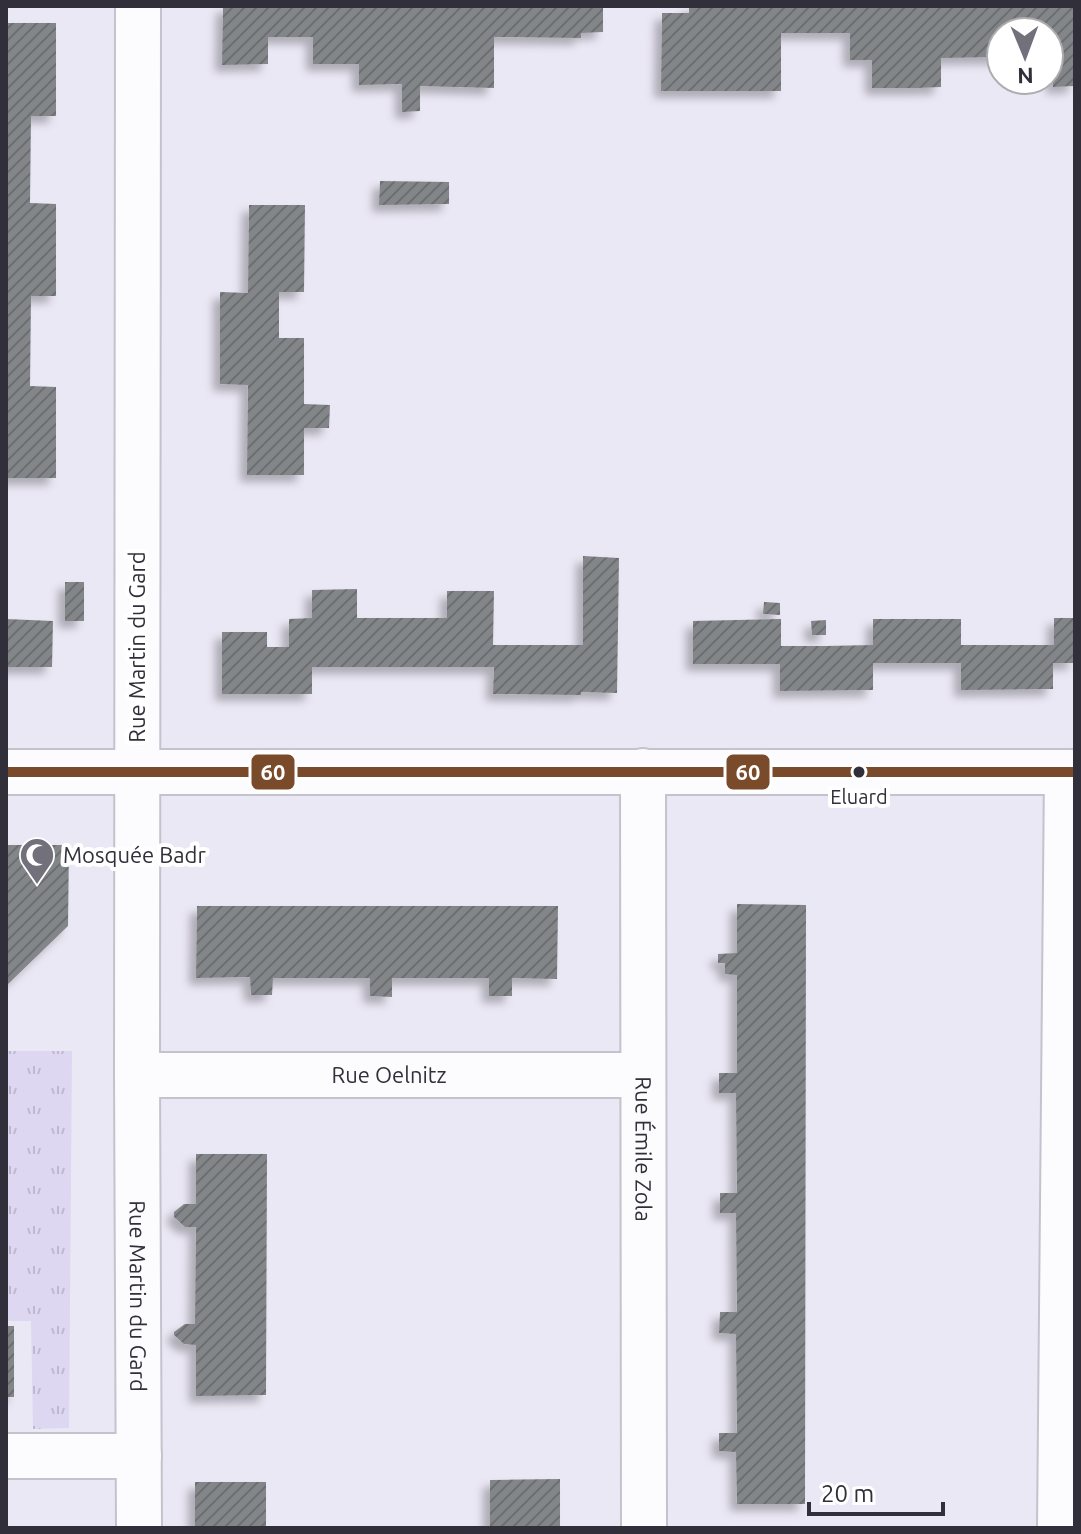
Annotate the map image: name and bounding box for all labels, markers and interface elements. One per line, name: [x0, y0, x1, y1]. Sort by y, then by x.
north arrow: [985, 16, 1065, 96]
text: N: [1017, 64, 1034, 89]
street label: Rue Martin du Gard: [124, 551, 149, 743]
line badge: 60: [250, 753, 296, 791]
line badge: 60: [725, 753, 771, 791]
text: 60: [261, 759, 285, 784]
text: 60: [736, 759, 760, 784]
marker: Eluard: [851, 764, 867, 780]
place label: Eluard: [830, 785, 888, 808]
mosque icon: Mosquée Badr: [18, 836, 56, 886]
place label: Mosquée Badr: [63, 842, 206, 867]
street label: Rue Oelnitz: [331, 1062, 447, 1087]
street label: Rue Émile Zola: [631, 1076, 657, 1222]
street label: Rue Martin du Gard: [126, 1200, 151, 1392]
scale bar: [809, 1466, 943, 1516]
text: 20 m: [821, 1480, 874, 1507]

